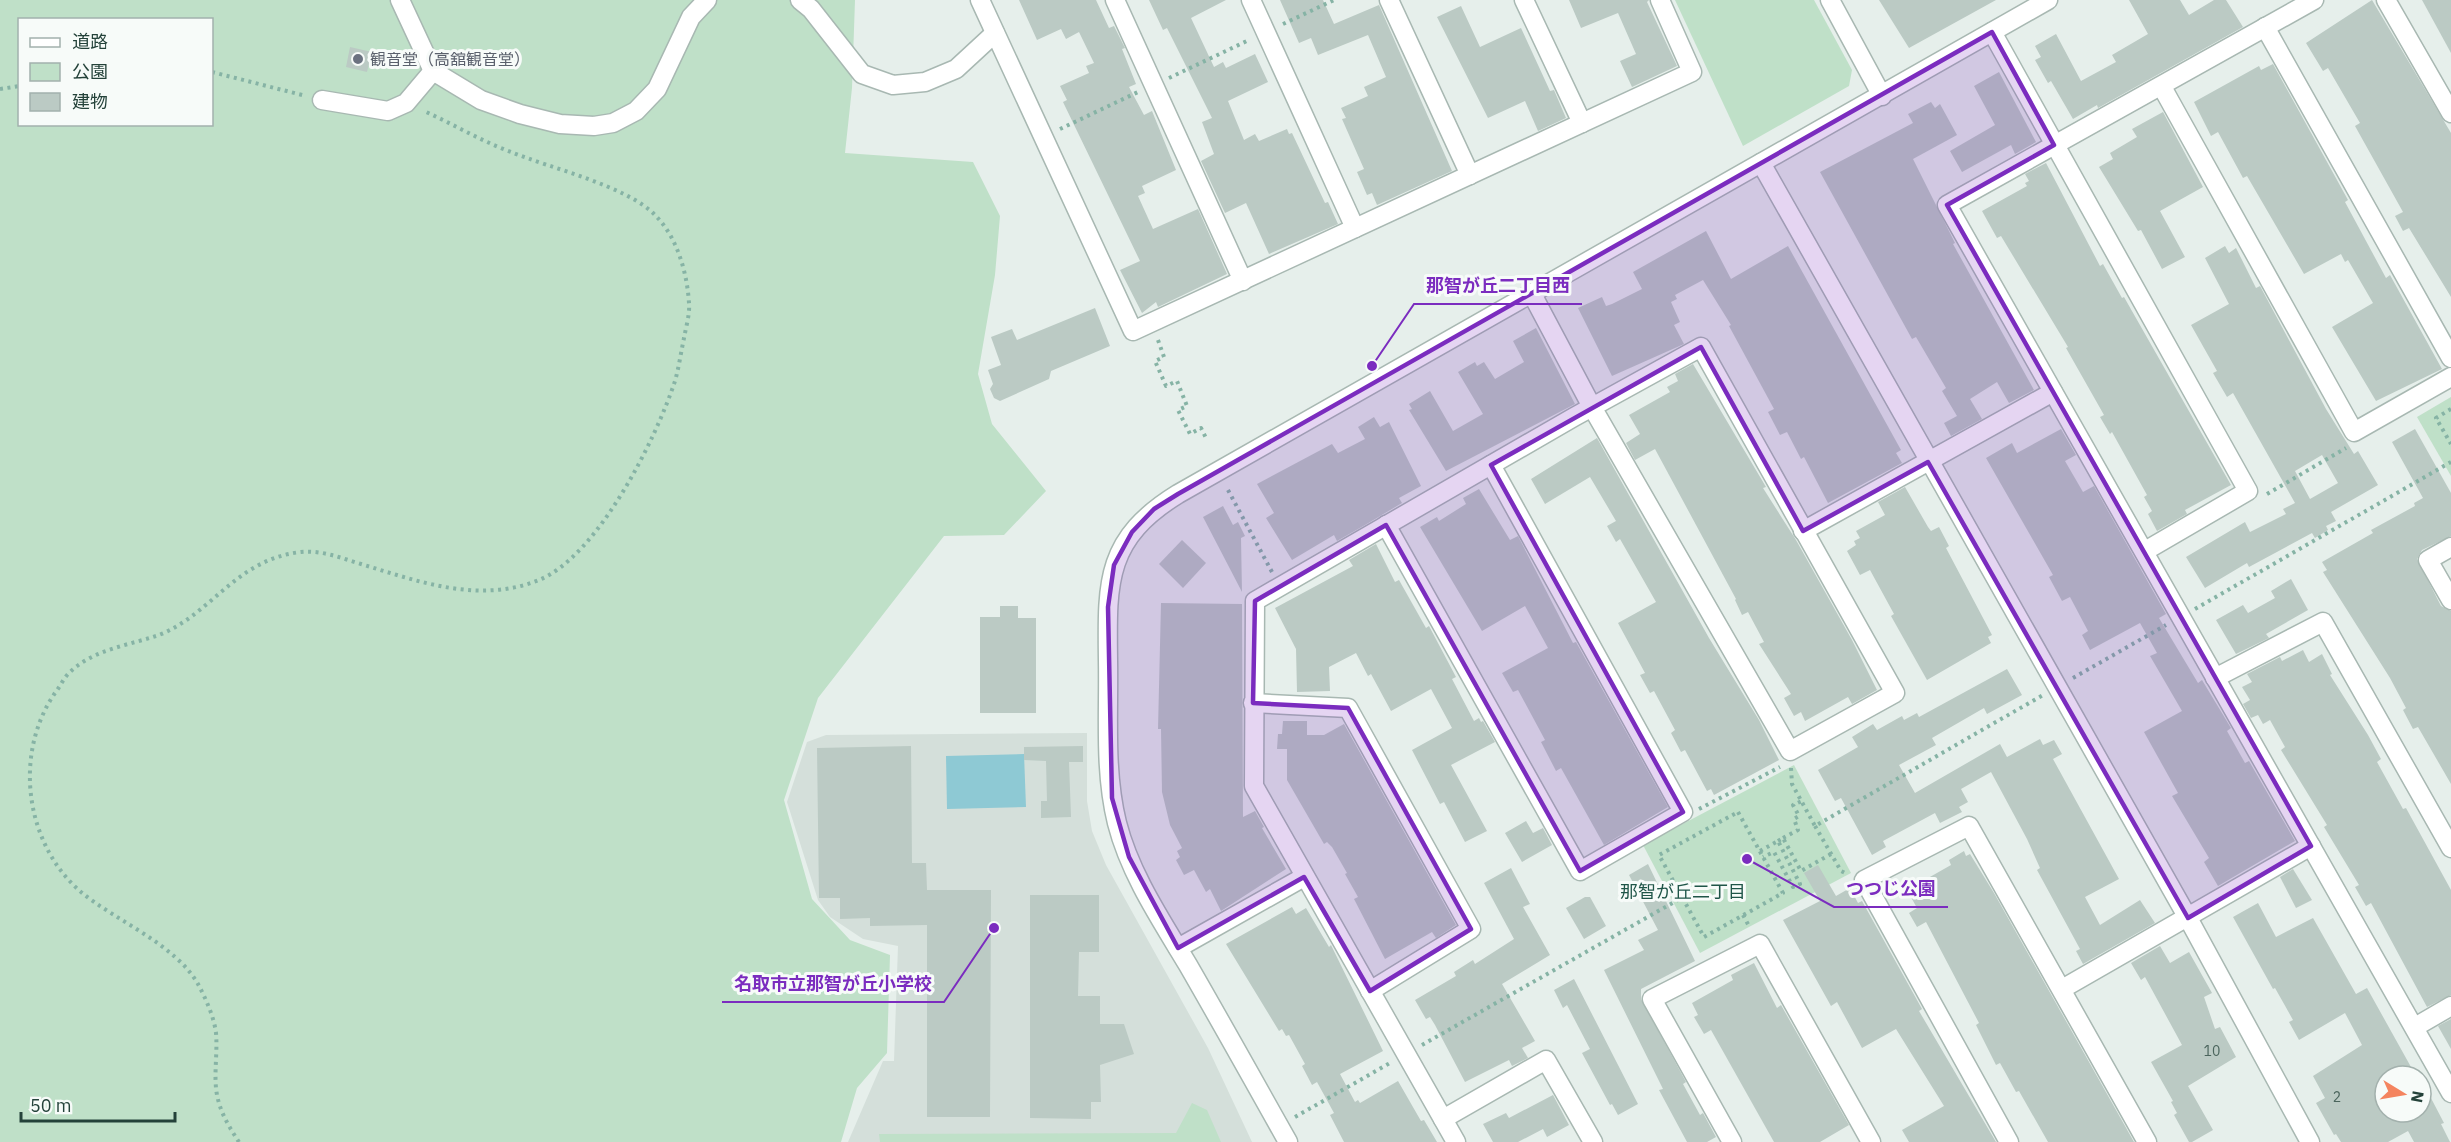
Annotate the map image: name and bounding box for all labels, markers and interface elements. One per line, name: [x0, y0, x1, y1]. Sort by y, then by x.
legend: [18, 18, 213, 126]
text: 道路: [72, 30, 108, 53]
place label: 観音堂（高舘観音堂）: [370, 49, 530, 69]
marker: 観音堂（高舘観音堂）: [351, 52, 365, 66]
text: 公園: [72, 60, 108, 83]
text: 建物: [72, 90, 108, 113]
callout: 那智が丘二丁目西: [1414, 268, 1582, 304]
text: 那智が丘二丁目西: [1426, 274, 1570, 297]
callout: つつじ公園: [1834, 871, 1948, 907]
text: つつじ公園: [1846, 877, 1936, 900]
district label: 那智が丘二丁目: [1620, 880, 1746, 903]
callout: 名取市立那智が丘小学校: [722, 966, 944, 1002]
text: 名取市立那智が丘小学校: [734, 972, 932, 995]
house number: 10: [2204, 1042, 2220, 1060]
north arrow: [2373, 1064, 2433, 1124]
scale bar: [21, 1085, 176, 1123]
house number: 2: [2333, 1088, 2341, 1106]
text: N: [2407, 1089, 2429, 1104]
text: 50 m: [30, 1094, 72, 1117]

